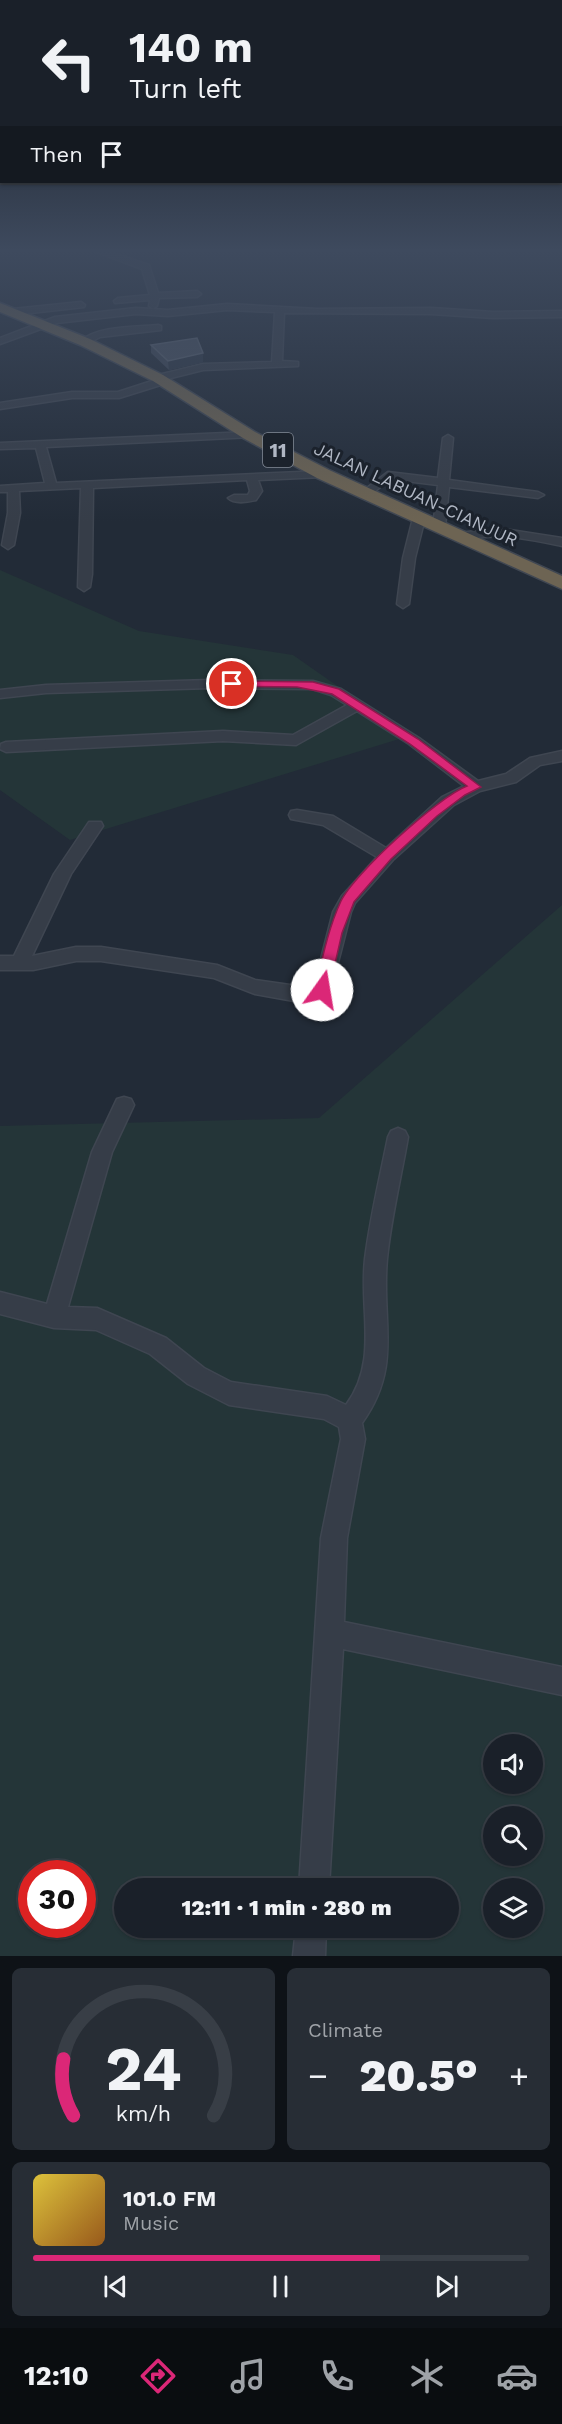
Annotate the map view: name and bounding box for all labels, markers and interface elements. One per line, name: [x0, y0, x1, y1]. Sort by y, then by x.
text: 140 m: [129, 23, 253, 72]
icon: left: [30, 24, 108, 102]
text: Turn left: [129, 73, 241, 105]
icon: arrive: [95, 138, 128, 171]
text: Then: [30, 142, 83, 167]
road number: 11: [263, 433, 293, 467]
street label: JALAN LABUAN-CIANJUR: [311, 438, 521, 551]
pin: [206, 658, 257, 709]
icon: arrive: [215, 667, 248, 700]
position arrow: [290, 958, 354, 1022]
map controls: [483, 1734, 543, 1938]
button: sound: [483, 1734, 543, 1794]
button: search: [483, 1806, 543, 1866]
speed limit sign: 30: [18, 1860, 96, 1938]
button: layers: [483, 1878, 543, 1938]
text: 12:11 · 1 min · 280 m: [181, 1895, 392, 1920]
text: Climate: [308, 2018, 383, 2042]
text: 24: [105, 2032, 182, 2105]
text: 20.5°: [359, 2049, 478, 2102]
text: −: [308, 2056, 328, 2095]
text: +: [509, 2056, 529, 2095]
text: km/h: [116, 2101, 171, 2126]
text: 101.0 FM: [123, 2186, 216, 2211]
text: Music: [123, 2211, 179, 2235]
icon: previous: [99, 2270, 132, 2303]
icon: pause: [264, 2270, 297, 2303]
icon: next: [430, 2270, 463, 2303]
icon: directions: [137, 2355, 179, 2397]
icon: music: [227, 2355, 269, 2397]
icon: phone: [316, 2355, 358, 2397]
icon: climate: [406, 2355, 448, 2397]
icon: car: [496, 2355, 538, 2397]
text: 12:10: [24, 2360, 89, 2392]

